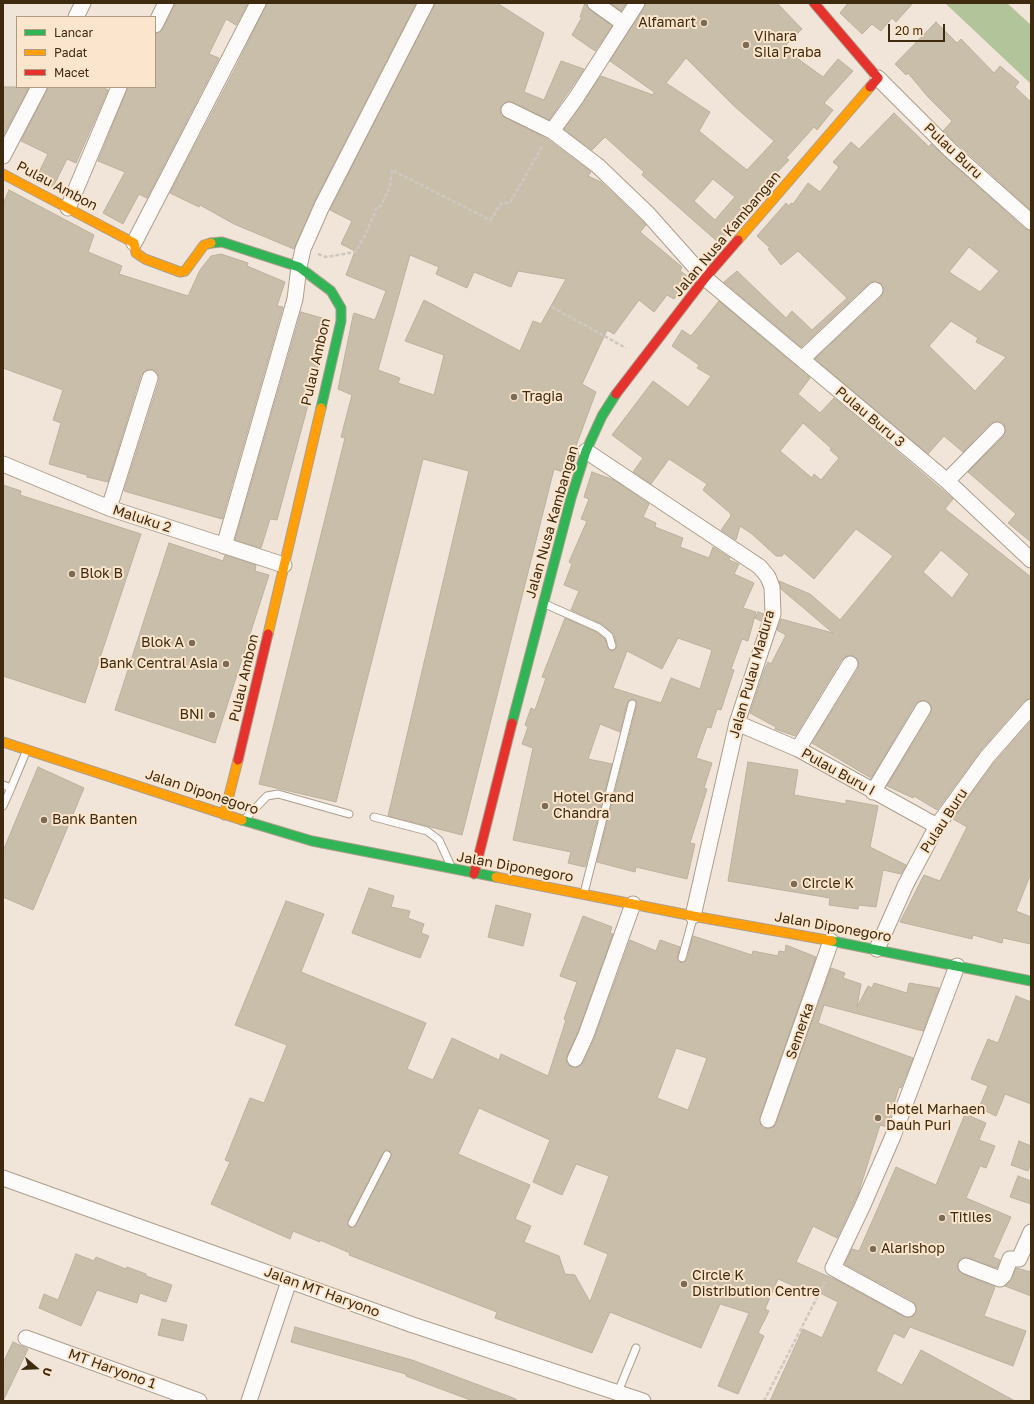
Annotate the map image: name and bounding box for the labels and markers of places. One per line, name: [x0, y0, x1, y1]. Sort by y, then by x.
place label: Alfamart: [638, 15, 696, 31]
marker: Alfamart: [699, 18, 709, 28]
place label: Vihara Sila Praba: [754, 29, 822, 62]
marker: Vihara Sila Praba: [741, 40, 751, 50]
place label: Tragia: [522, 389, 563, 405]
marker: Tragia: [509, 392, 519, 402]
place label: Blok B: [80, 566, 123, 582]
marker: Blok B: [67, 569, 77, 579]
place label: Blok A: [141, 635, 184, 651]
marker: Blok A: [187, 638, 197, 648]
place label: Bank Central Asia: [99, 656, 218, 672]
marker: Bank Central Asia: [221, 659, 231, 669]
place label: BNI: [180, 707, 204, 723]
marker: BNI: [207, 710, 217, 720]
place label: Hotel Grand Chandra: [553, 790, 634, 822]
marker: Hotel Grand Chandra: [540, 801, 550, 811]
place label: Bank Banten: [52, 812, 137, 828]
marker: Bank Banten: [39, 815, 49, 825]
place label: Circle K: [802, 876, 854, 892]
marker: Circle K: [789, 879, 799, 889]
place label: Hotel Marhaen Dauh Puri: [886, 1102, 985, 1134]
marker: Hotel Marhaen Dauh Puri: [873, 1113, 883, 1123]
place label: Titiles: [950, 1210, 992, 1226]
marker: Titiles: [937, 1213, 947, 1223]
place label: Alarishop: [881, 1241, 945, 1257]
marker: Alarishop: [868, 1244, 878, 1254]
place label: Circle K Distribution Centre: [692, 1268, 820, 1300]
marker: Circle K Distribution Centre: [679, 1279, 689, 1289]

